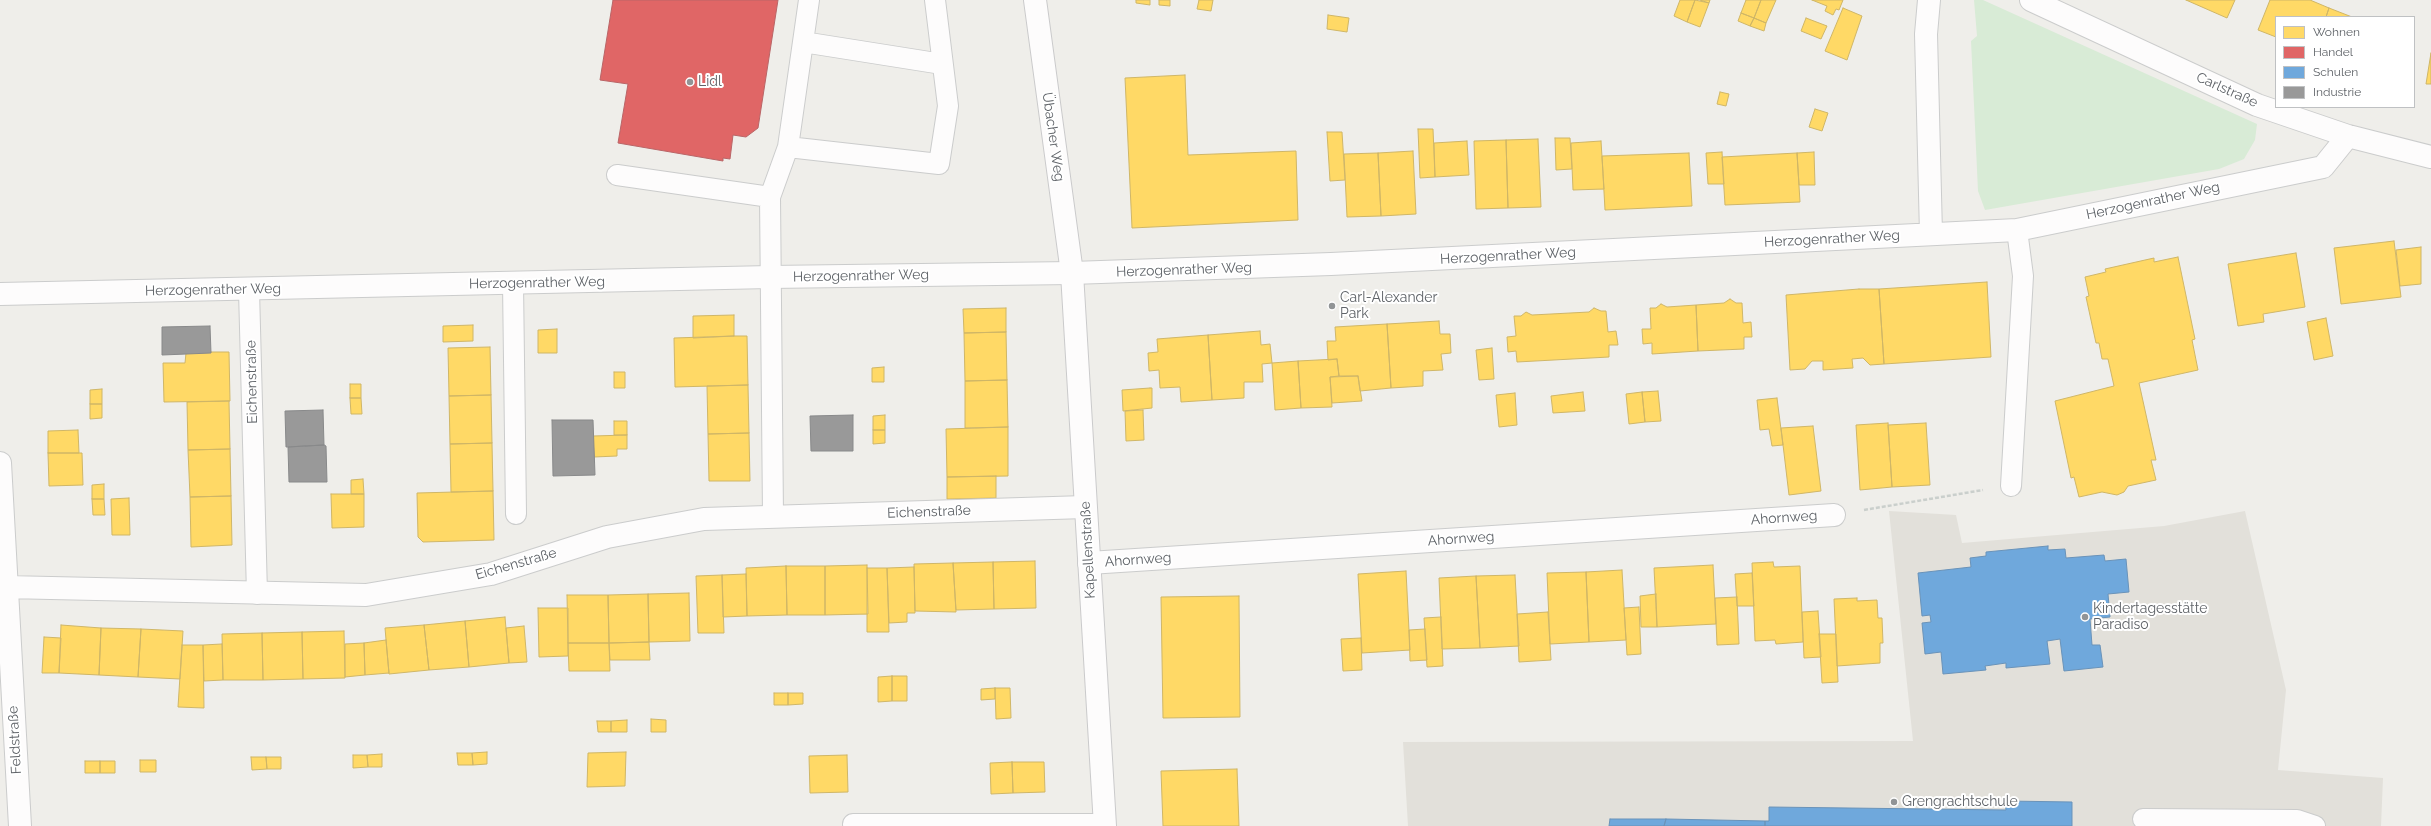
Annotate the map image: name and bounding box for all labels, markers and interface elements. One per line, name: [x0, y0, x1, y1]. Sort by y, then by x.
legend: [2275, 16, 2415, 108]
text: Wohnen: [2313, 25, 2360, 39]
text: Handel: [2313, 45, 2353, 59]
text: Schulen: [2313, 65, 2358, 79]
street label: Carlstraße: [2194, 69, 2260, 111]
place label: Lidl: [698, 74, 722, 90]
marker: Lidl: [685, 77, 695, 87]
text: Industrie: [2313, 85, 2361, 99]
street label: Übacher Weg: [1038, 91, 1068, 183]
street label: Herzogenrather Weg: [2085, 179, 2221, 223]
street label: Herzogenrather Weg: [1764, 227, 1900, 251]
street label: Herzogenrather Weg: [1440, 244, 1576, 268]
street label: Herzogenrather Weg: [1116, 259, 1252, 281]
street label: Herzogenrather Weg: [793, 266, 929, 286]
street label: Herzogenrather Weg: [469, 273, 605, 293]
street label: Herzogenrather Weg: [145, 280, 281, 300]
place label: Carl-Alexander Park: [1340, 290, 1437, 322]
marker: Carl-Alexander Park: [1327, 301, 1337, 311]
street label: Eichenstraße: [243, 340, 261, 424]
street label: Kapellenstraße: [1077, 501, 1099, 599]
street label: Eichenstraße: [887, 502, 971, 522]
street label: Ahornweg: [1750, 507, 1818, 529]
street label: Ahornweg: [1427, 528, 1495, 550]
street label: Eichenstraße: [473, 544, 559, 584]
street label: Ahornweg: [1104, 549, 1172, 571]
place label: Kindertagesstätte Paradiso: [2093, 601, 2208, 634]
marker: Kindertagesstätte Paradiso: [2080, 612, 2090, 622]
street label: Feldstraße: [5, 705, 25, 775]
place label: Grengrachtschule: [1902, 794, 2018, 810]
marker: Grengrachtschule: [1889, 797, 1899, 807]

